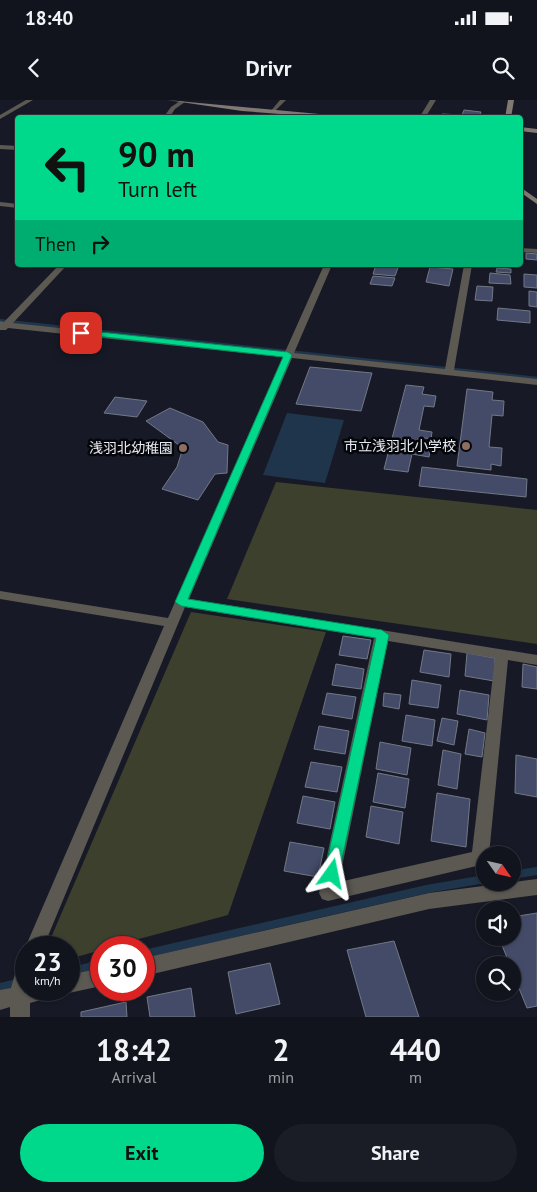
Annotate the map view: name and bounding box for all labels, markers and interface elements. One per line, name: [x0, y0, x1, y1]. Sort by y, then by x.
text: 18:40: [25, 6, 73, 30]
icon: back: [20, 54, 48, 82]
text: Drivr: [245, 54, 292, 82]
icon: search: [489, 54, 517, 82]
text: 90 m: [118, 131, 195, 177]
icon: left: [35, 135, 100, 200]
text: Turn left: [118, 175, 197, 203]
icon: right: [86, 230, 114, 258]
text: Then: [35, 232, 76, 256]
pin: [60, 312, 102, 354]
icon: arrive: [67, 319, 95, 347]
place label: 市立浅羽北小学校: [344, 437, 456, 455]
place label: 浅羽北幼稚園: [89, 439, 173, 457]
marker: 市立浅羽北小学校: [460, 440, 472, 452]
marker: 浅羽北幼稚園: [177, 442, 189, 454]
north arrow: [476, 846, 521, 891]
map controls: [476, 846, 521, 1001]
position arrow: [305, 847, 357, 899]
button: sound: [476, 901, 521, 946]
speed limit sign: 30: [90, 936, 155, 1001]
text: 23: [33, 946, 62, 978]
button: search: [476, 956, 521, 1001]
text: km/h: [34, 973, 61, 988]
text: 18:42: [96, 1030, 172, 1069]
text: 2: [273, 1030, 290, 1069]
text: 440: [390, 1030, 441, 1069]
text: Arrival: [112, 1067, 156, 1087]
text: min: [268, 1067, 294, 1087]
text: m: [409, 1067, 422, 1087]
button: Exit: [20, 1124, 264, 1182]
button: Share: [274, 1124, 517, 1182]

